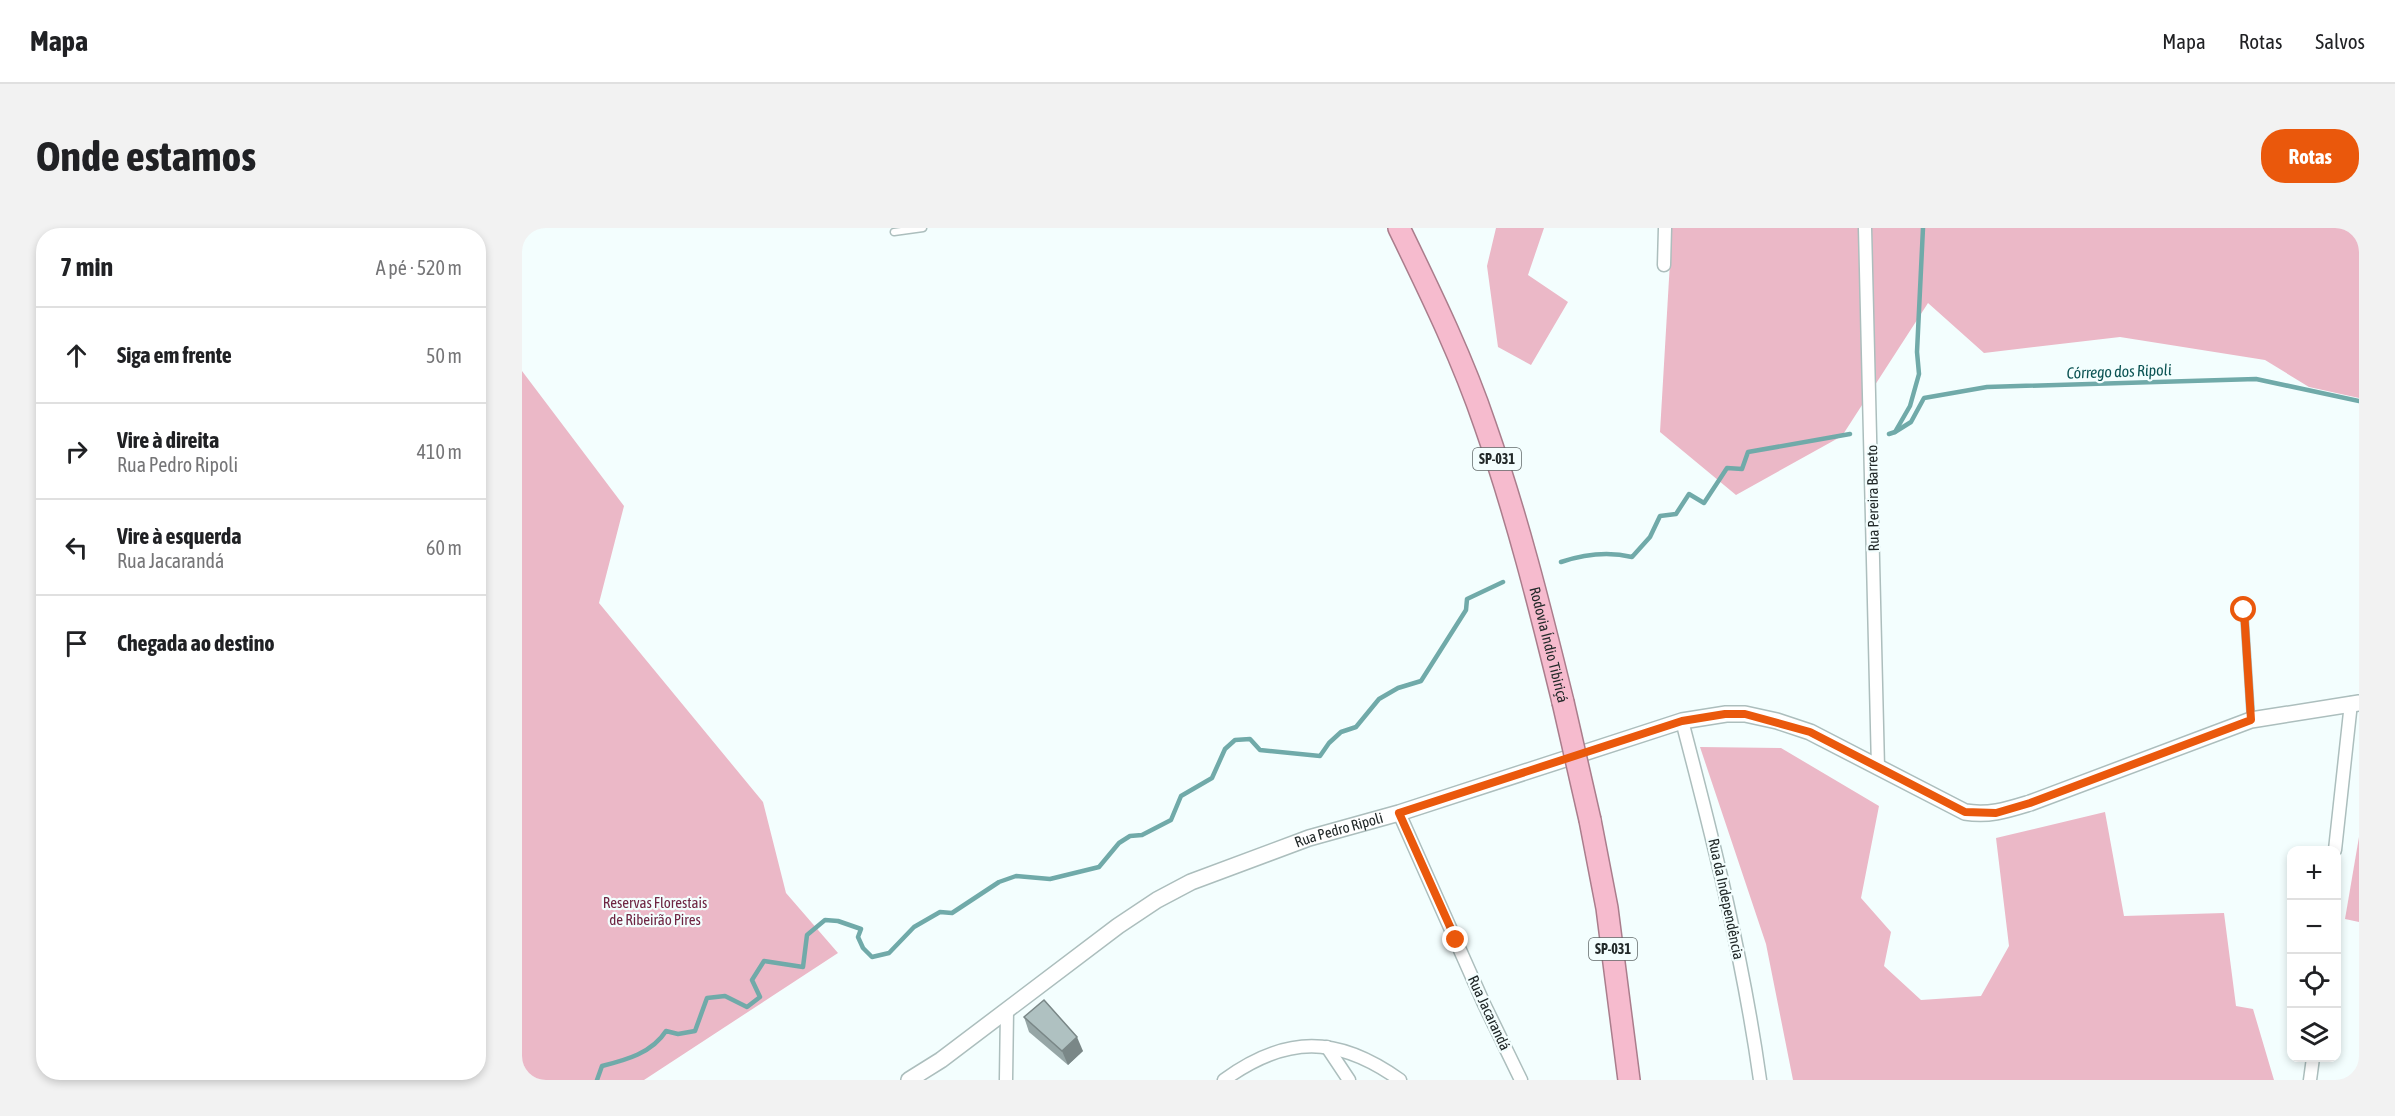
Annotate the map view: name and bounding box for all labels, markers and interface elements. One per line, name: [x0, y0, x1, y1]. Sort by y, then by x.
text: Mapa: [30, 25, 88, 57]
text: Mapa: [2162, 29, 2206, 53]
text: Rotas: [2239, 29, 2282, 53]
text: Salvos: [2315, 29, 2365, 53]
button: Rotas: [2261, 129, 2359, 183]
text: Onde estamos: [36, 132, 256, 180]
text: 7 min: [60, 252, 113, 282]
text: A pé · 520 m: [376, 256, 462, 279]
icon: ahead: [60, 339, 93, 372]
text: Siga em frente: [117, 342, 232, 368]
text: 50 m: [426, 344, 462, 367]
water label: Córrego dos Ripoli: [2066, 360, 2172, 383]
text: Vire à direita: [117, 427, 219, 453]
icon: right: [60, 435, 93, 468]
text: 410 m: [417, 440, 462, 463]
street label: Rua Pereira Barreto: [1863, 445, 1882, 551]
road number: SP-031: [1473, 448, 1521, 470]
text: Rua Pedro Ripoli: [117, 453, 238, 476]
text: Vire à esquerda: [117, 523, 242, 549]
icon: left: [60, 531, 93, 564]
text: 60 m: [426, 536, 462, 559]
text: Rua Jacarandá: [117, 549, 224, 572]
street label: Rodovia Índio Tibiriçá: [1526, 585, 1572, 704]
route start: [2230, 596, 2256, 622]
icon: arrive: [60, 627, 93, 660]
text: Chegada ao destino: [117, 630, 275, 656]
street label: Rua Pedro Ripoli: [1292, 809, 1385, 851]
street label: Rua da Independência: [1705, 837, 1748, 961]
map controls: [2287, 846, 2341, 1062]
button: +: [2287, 846, 2341, 900]
park label: Reservas Florestais de Ribeirão Pires: [603, 894, 707, 928]
button: −: [2287, 900, 2341, 954]
route end: [1442, 926, 1468, 952]
road number: SP-031: [1589, 938, 1637, 960]
button: locate: [2287, 954, 2341, 1008]
street label: Rua Jacarandá: [1465, 973, 1514, 1053]
button: layers: [2287, 1008, 2341, 1062]

